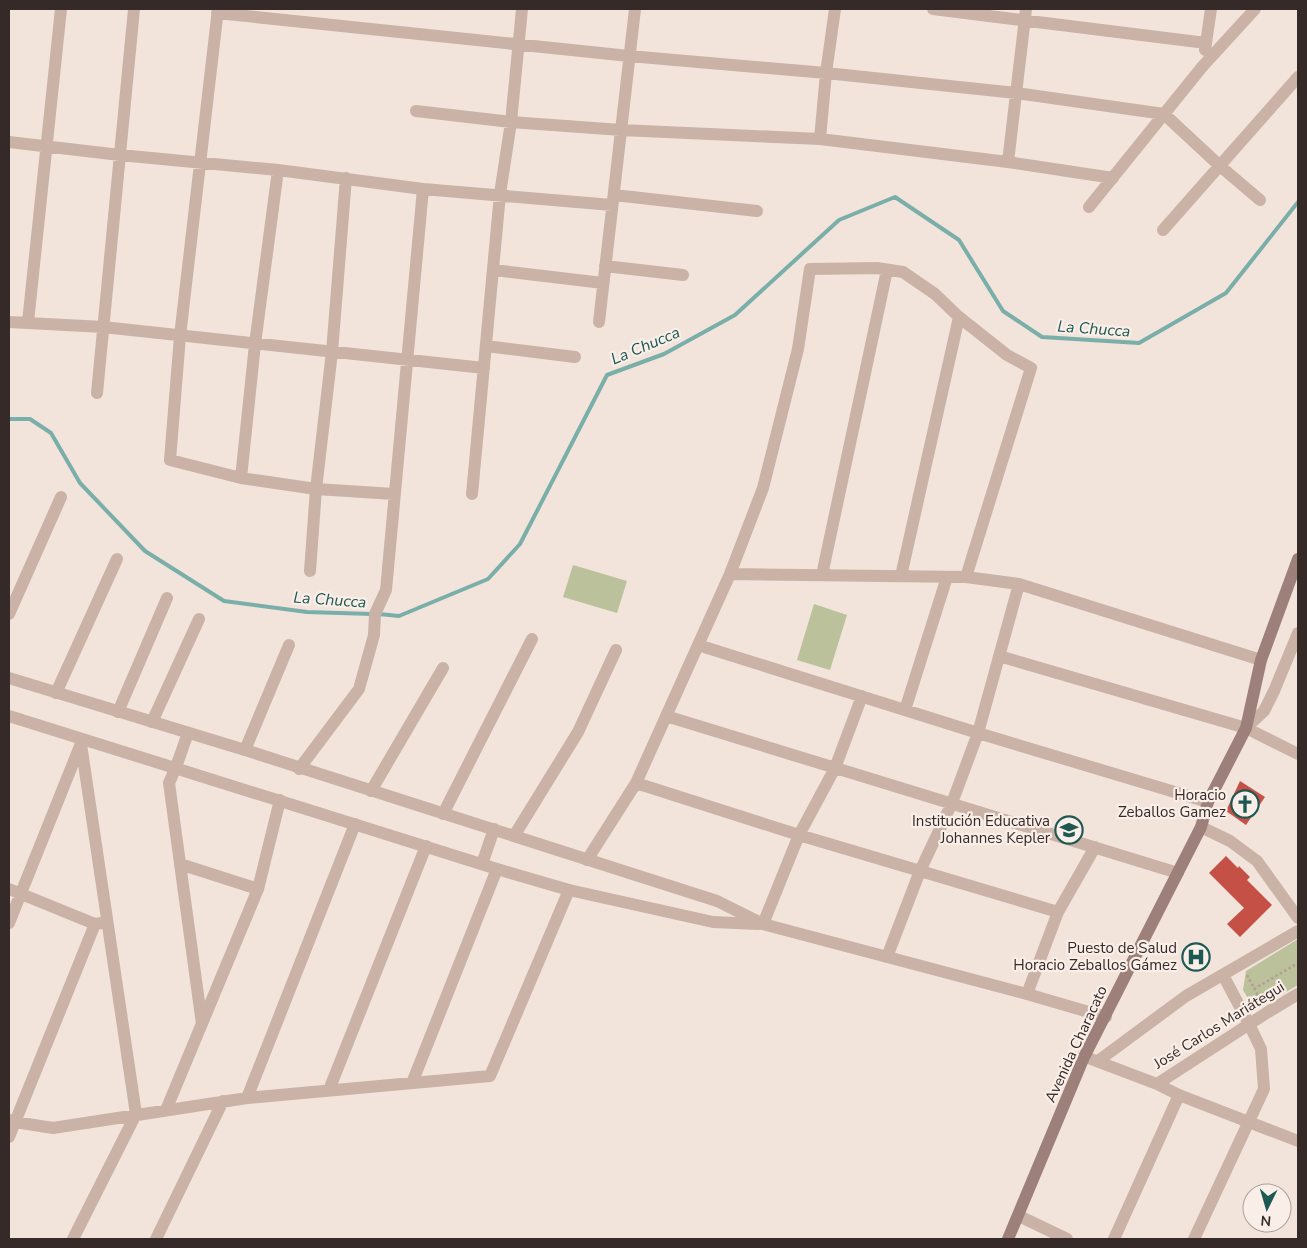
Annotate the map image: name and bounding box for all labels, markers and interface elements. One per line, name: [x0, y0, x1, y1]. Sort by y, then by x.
water label: La Chucca: [1057, 315, 1131, 343]
water label: La Chucca: [607, 321, 683, 370]
water label: La Chucca: [293, 586, 367, 614]
place label: Horacio Zeballos Gamez: [1118, 785, 1226, 822]
church icon: Horacio Zeballos Gamez: [1230, 789, 1260, 819]
place label: Institución Educativa Johannes Kepler: [912, 811, 1051, 848]
school or university icon: Institución Educativa Johannes Kepler: [1054, 815, 1084, 845]
place label: Puesto de Salud Horacio Zeballos Gámez: [1013, 938, 1177, 975]
hospital icon: Puesto de Salud Horacio Zeballos Gámez: [1181, 942, 1211, 972]
street label: José Carlos Mariátegui: [1149, 977, 1288, 1074]
street label: Avenida Characato: [1040, 982, 1112, 1106]
north arrow: [1242, 1183, 1292, 1233]
text: N: [1260, 1211, 1272, 1230]

